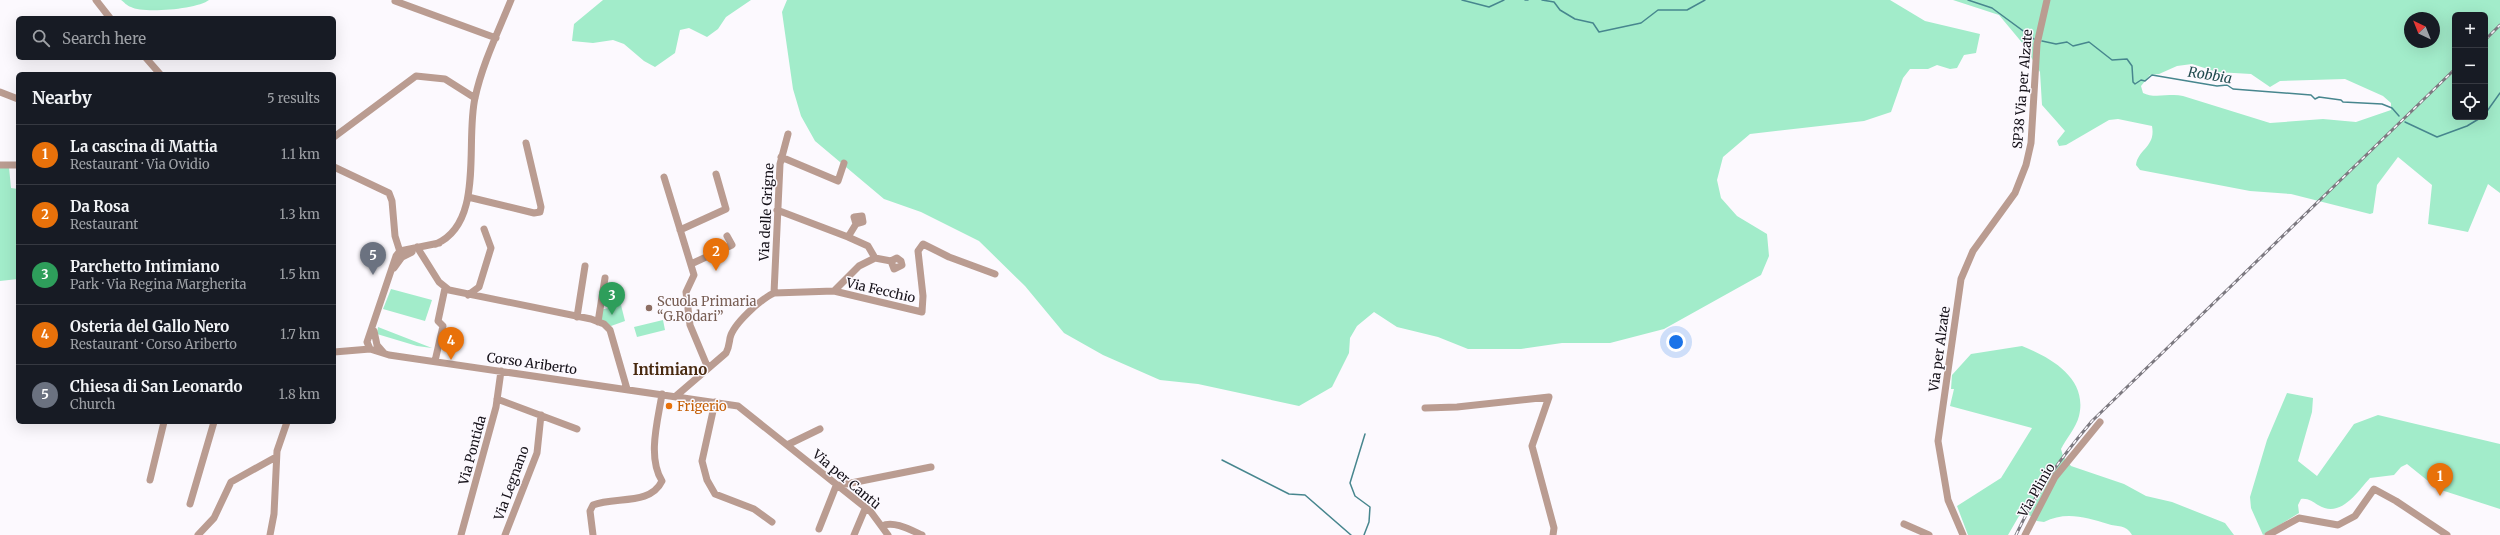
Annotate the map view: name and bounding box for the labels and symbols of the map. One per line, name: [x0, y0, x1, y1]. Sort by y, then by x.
north arrow: [2404, 12, 2440, 48]
street label: SP38 Via per Alzate: [2009, 28, 2036, 150]
water label: Robbia: [2187, 63, 2233, 87]
street label: Via delle Grigne: [755, 162, 778, 262]
pin: 2: [703, 238, 729, 271]
pin: 5: [360, 242, 386, 275]
street label: Via Fecchio: [844, 274, 917, 307]
pin: 3: [599, 282, 625, 315]
place label: Scuola Primaria “G.Rodari”: [657, 293, 756, 325]
marker: Scuola Primaria “G.Rodari”: [644, 303, 654, 313]
street label: Via per Alzate: [1925, 305, 1954, 394]
pin: 4: [438, 327, 464, 360]
your location: [1666, 332, 1686, 352]
street label: Corso Ariberto: [486, 349, 579, 378]
district label: Intimiano: [633, 360, 707, 379]
place label: Frigerio: [677, 398, 727, 415]
marker: Frigerio: [664, 401, 674, 411]
street label: Via Pontida: [455, 414, 490, 488]
street label: Via Legnano: [490, 443, 533, 524]
street label: Via per Cantù: [808, 445, 884, 513]
street label: Via Plinio: [2014, 460, 2059, 521]
pin: 1: [2427, 463, 2453, 496]

